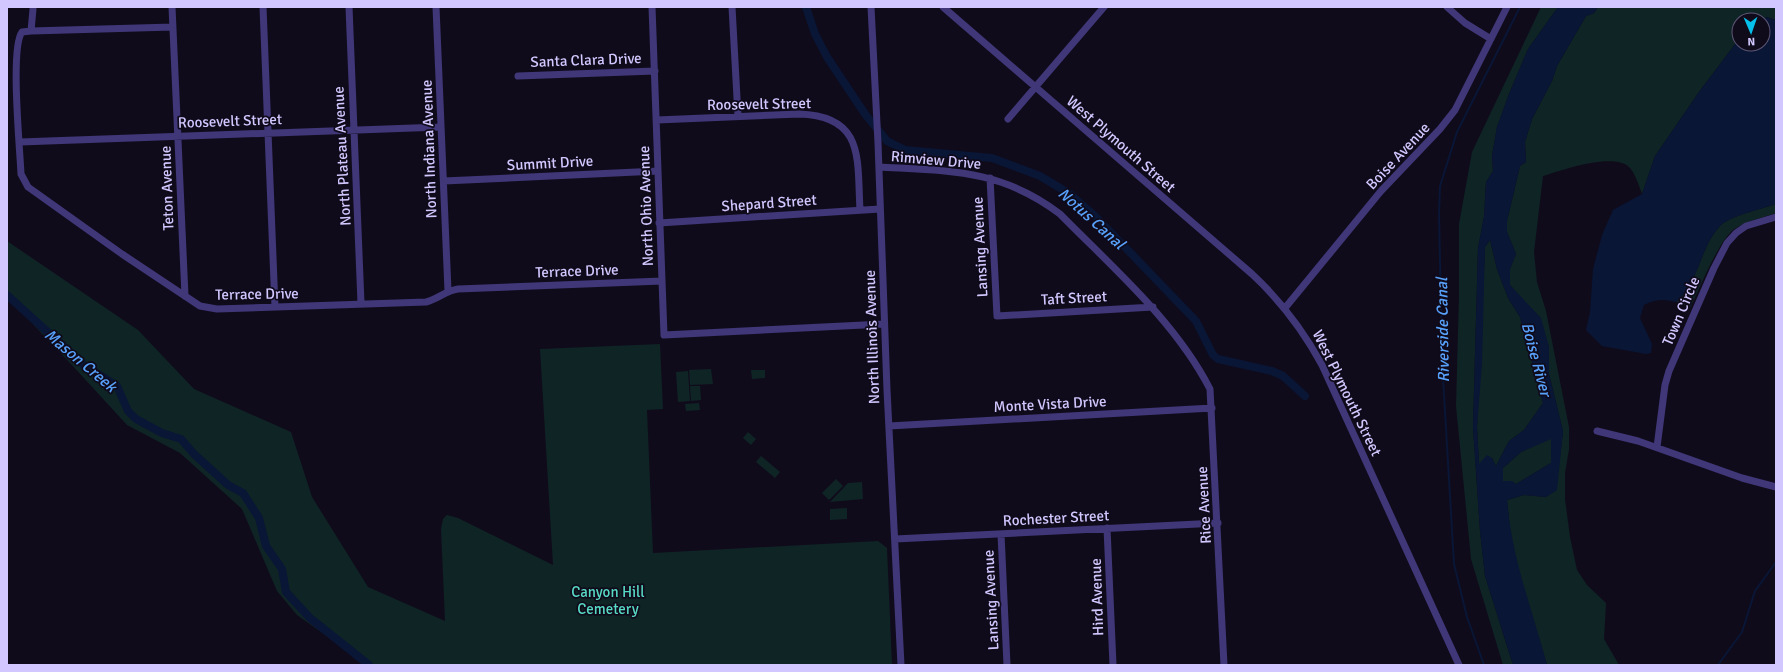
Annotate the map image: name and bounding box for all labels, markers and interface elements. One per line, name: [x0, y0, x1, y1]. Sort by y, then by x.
north arrow: [1731, 12, 1771, 52]
text: N: [1747, 35, 1755, 48]
street label: Santa Clara Drive: [530, 49, 642, 71]
street label: North Indiana Avenue: [418, 79, 440, 219]
street label: North Plateau Avenue: [329, 86, 355, 226]
street label: West Plymouth Street: [1063, 92, 1179, 196]
street label: Roosevelt Street: [707, 94, 811, 114]
street label: Roosevelt Street: [178, 110, 282, 132]
street label: Boise Avenue: [1362, 119, 1434, 193]
street label: Teton Avenue: [157, 145, 177, 231]
street label: North Ohio Avenue: [635, 145, 657, 267]
street label: Rimview Drive: [890, 147, 982, 173]
street label: Summit Drive: [506, 152, 594, 174]
water label: Notus Canal: [1054, 184, 1130, 255]
street label: Shepard Street: [721, 191, 817, 215]
street label: Lansing Avenue: [968, 196, 992, 298]
street label: Terrace Drive: [535, 261, 619, 281]
street label: North Illinois Avenue: [861, 270, 883, 404]
street label: Town Circle: [1658, 274, 1704, 348]
water label: Riverside Canal: [1432, 276, 1454, 383]
street label: Terrace Drive: [215, 284, 299, 304]
street label: Taft Street: [1041, 287, 1107, 309]
water label: Boise River: [1517, 320, 1556, 400]
water label: Mason Creek: [40, 325, 122, 398]
street label: West Plymouth Street: [1309, 327, 1385, 459]
street label: Monte Vista Drive: [993, 392, 1107, 416]
street label: Rice Avenue: [1193, 466, 1215, 544]
street label: Rochester Street: [1002, 506, 1110, 530]
street label: Lansing Avenue: [979, 549, 1003, 651]
street label: Hird Avenue: [1087, 558, 1107, 636]
park label: Canyon Hill Cemetery: [571, 583, 645, 618]

